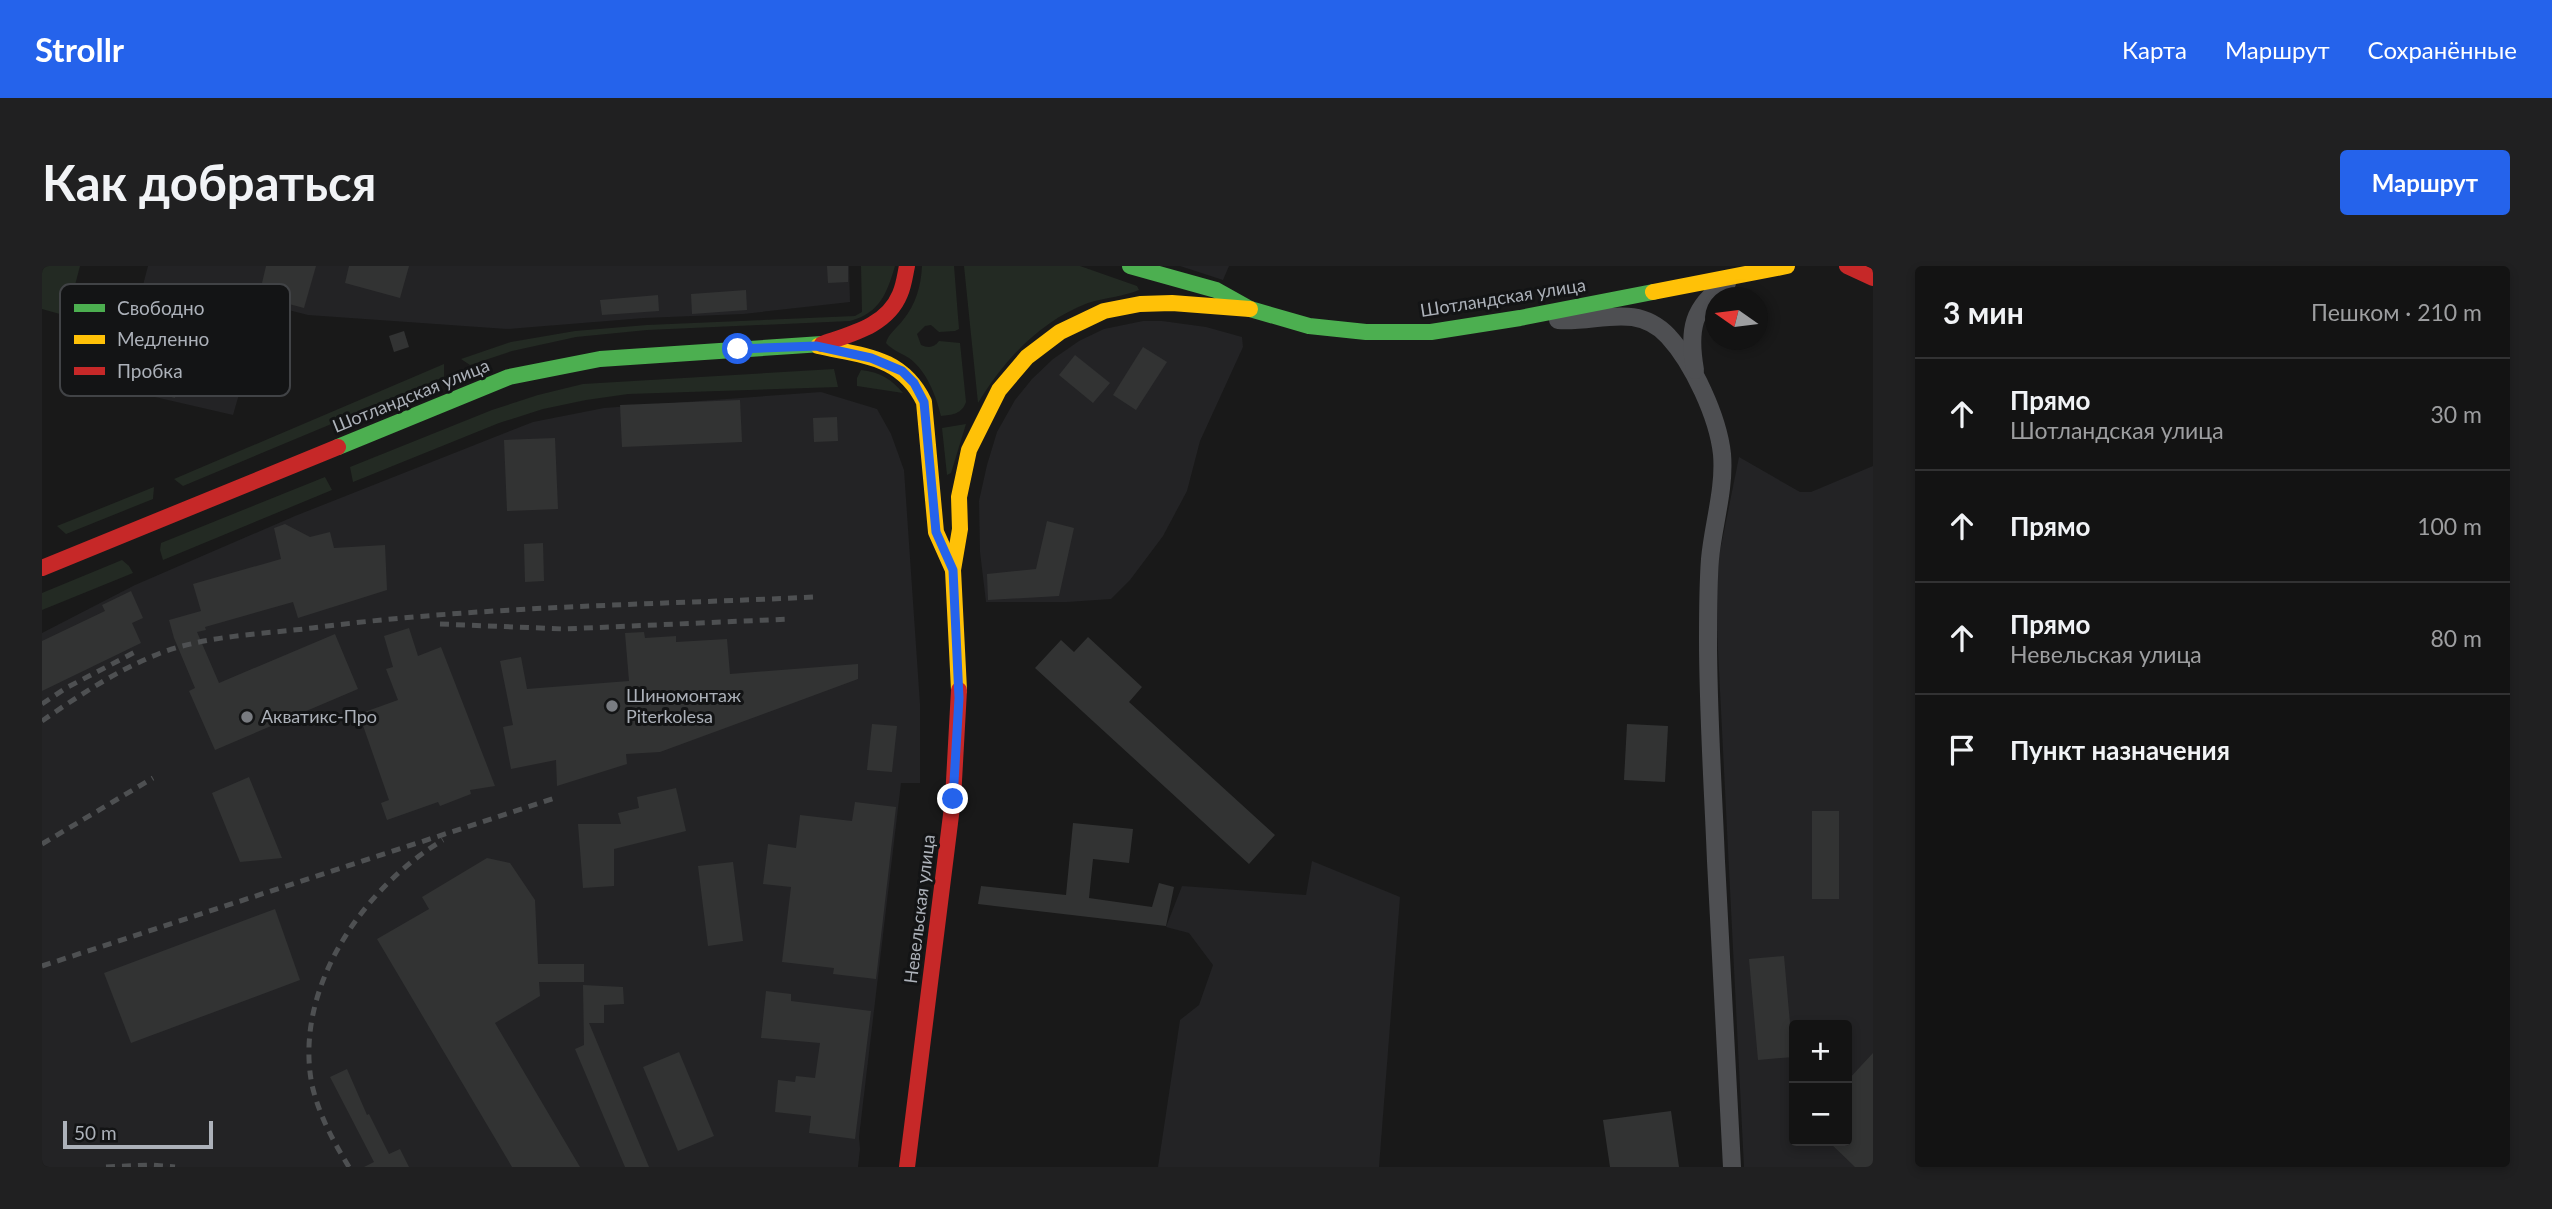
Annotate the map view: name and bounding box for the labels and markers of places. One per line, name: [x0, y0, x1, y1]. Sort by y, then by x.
place label: Шиномонтаж Piterkolesa: [626, 684, 741, 727]
marker: Шиномонтаж Piterkolesa: [604, 698, 620, 714]
place label: Акватикс-Про: [261, 705, 377, 727]
marker: Акватикс-Про: [239, 709, 255, 725]

